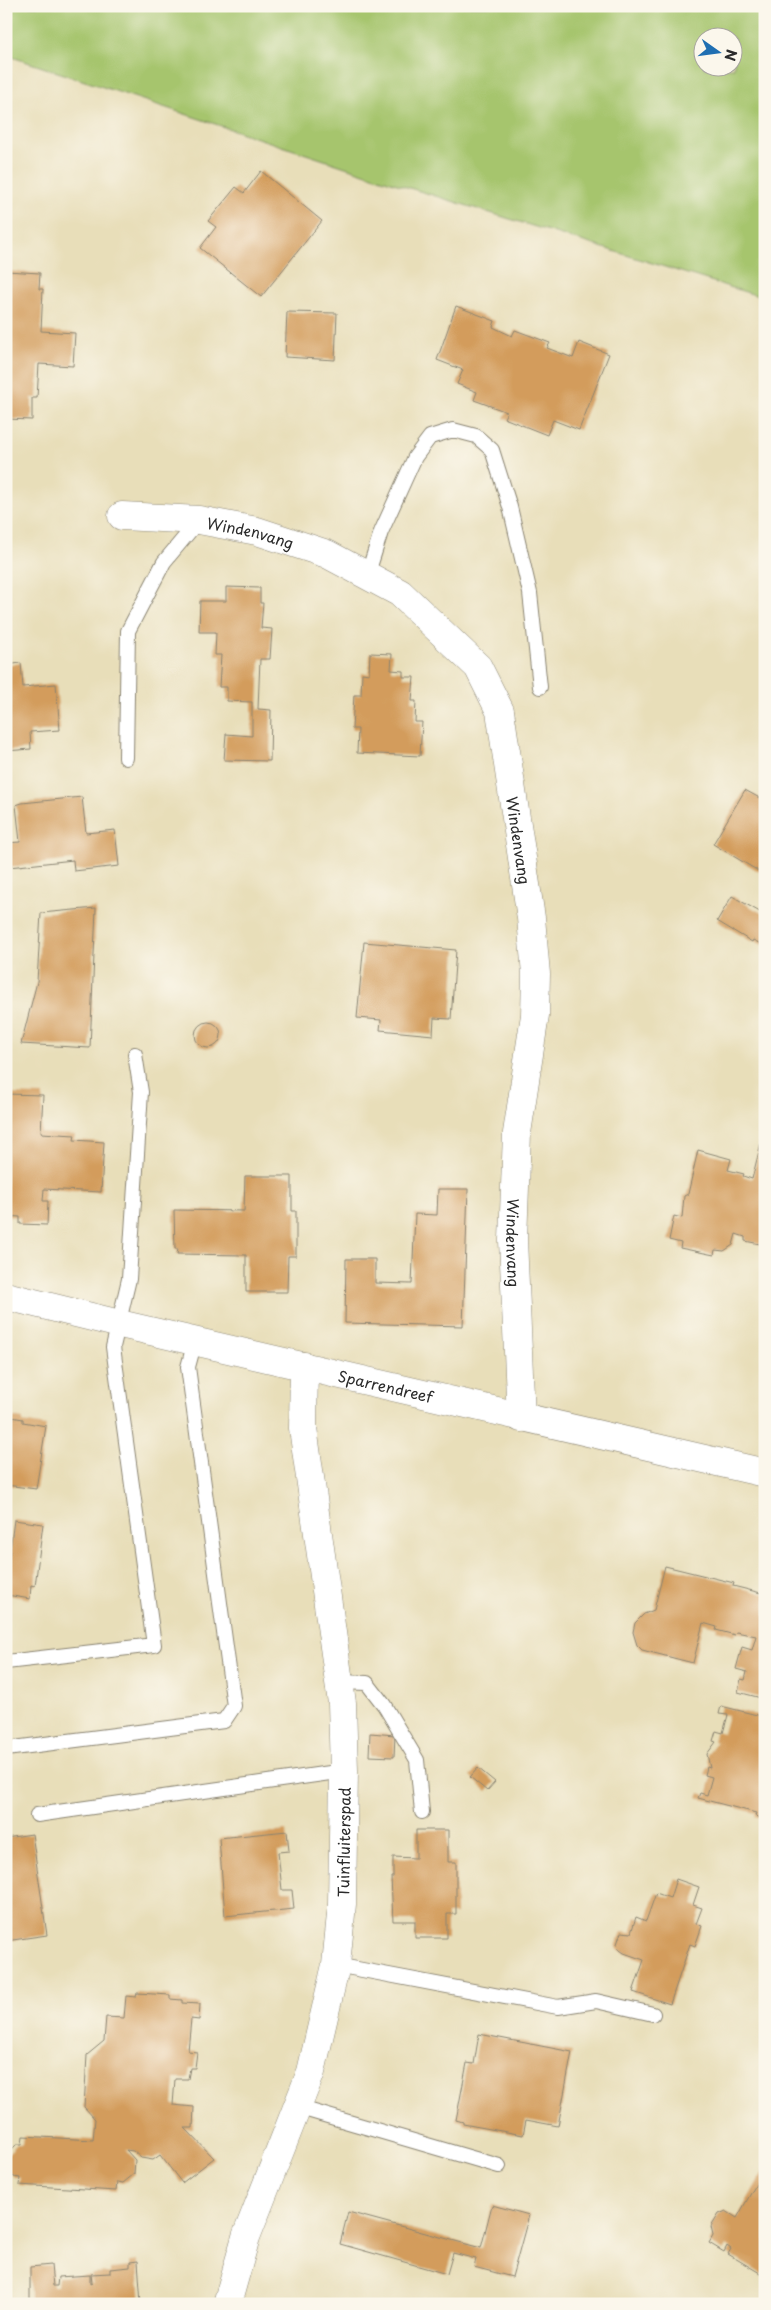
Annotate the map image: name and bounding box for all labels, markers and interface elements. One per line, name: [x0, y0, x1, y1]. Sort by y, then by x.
north arrow: [694, 28, 744, 78]
text: N: [720, 47, 743, 63]
street label: Windenvang: [205, 510, 297, 554]
street label: Windenvang: [501, 795, 537, 886]
street label: Windenvang: [501, 1198, 527, 1288]
street label: Sparrendreef: [336, 1363, 436, 1408]
street label: Tuinfluiterspad: [331, 1787, 355, 1897]

